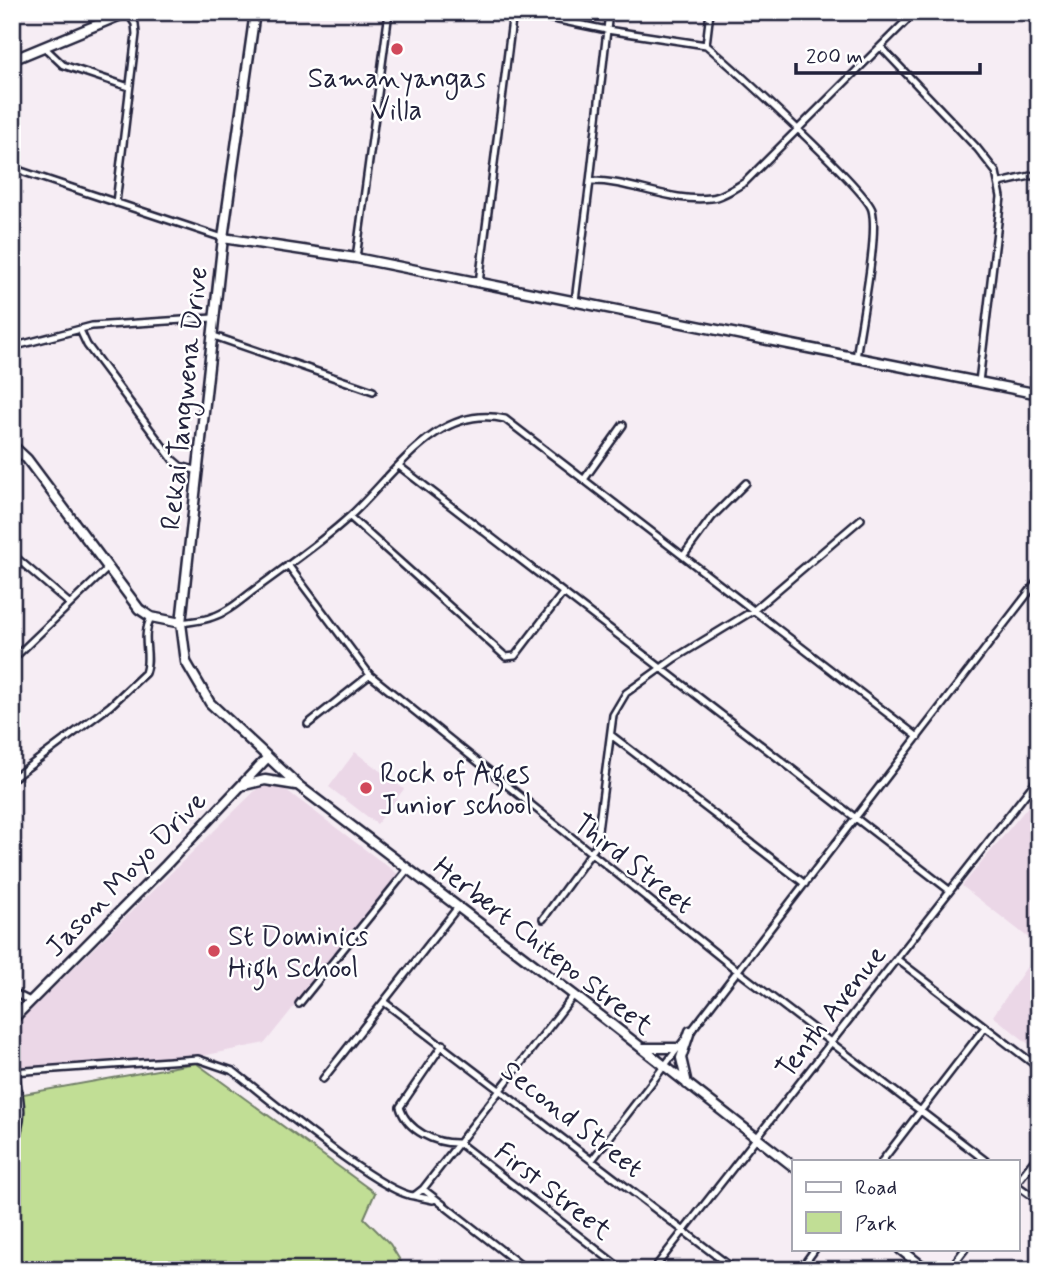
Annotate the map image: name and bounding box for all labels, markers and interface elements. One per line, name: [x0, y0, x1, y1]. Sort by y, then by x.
scale bar: [796, 32, 979, 76]
marker: Samanyangas Villa: [389, 41, 405, 57]
text: 200 m: [806, 43, 863, 71]
place label: Samanyangas Villa: [308, 61, 486, 130]
street label: Rekai Tangwena Drive: [153, 265, 220, 532]
place label: Rock of Ages Junior school: [380, 756, 533, 825]
marker: Rock of Ages Junior school: [358, 780, 374, 796]
street label: Jason Moyo Drive: [38, 783, 216, 966]
street label: Third Street: [565, 806, 700, 924]
street label: Herbert Chitepo Street: [425, 849, 661, 1045]
place label: St Dominics High School: [228, 919, 368, 991]
street label: Tenth Avenue: [768, 938, 896, 1087]
marker: St Dominics High School: [206, 943, 222, 959]
street label: Second Street: [493, 1053, 650, 1187]
street label: First Street: [486, 1134, 619, 1250]
legend: [792, 1160, 1020, 1250]
text: Road: [855, 1174, 897, 1202]
text: Park: [855, 1210, 897, 1238]

